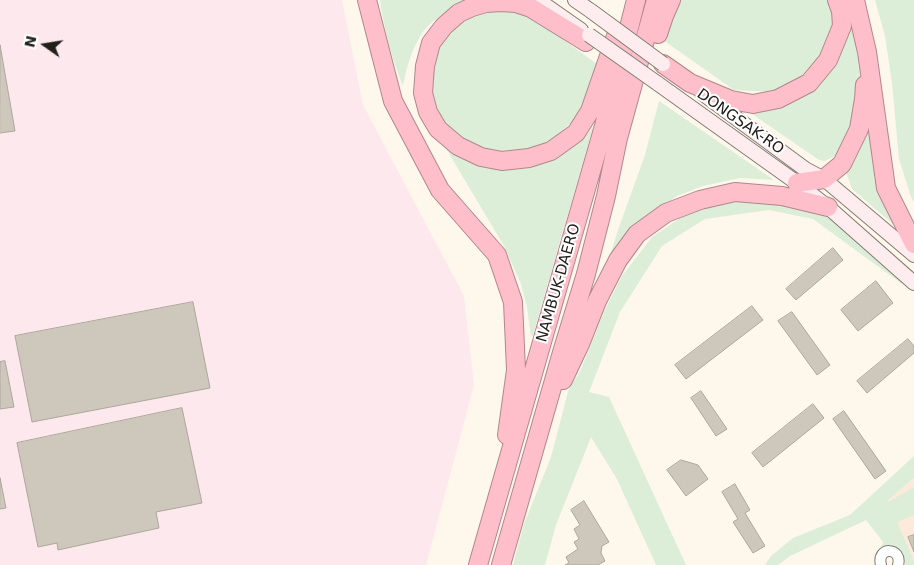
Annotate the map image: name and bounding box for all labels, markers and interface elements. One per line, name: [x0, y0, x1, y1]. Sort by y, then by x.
north arrow: [20, 20, 70, 70]
text: N: [21, 34, 39, 49]
street label: DONGSAK-RO: [693, 85, 787, 159]
street label: NAMBUK-DAERO: [533, 222, 585, 344]

